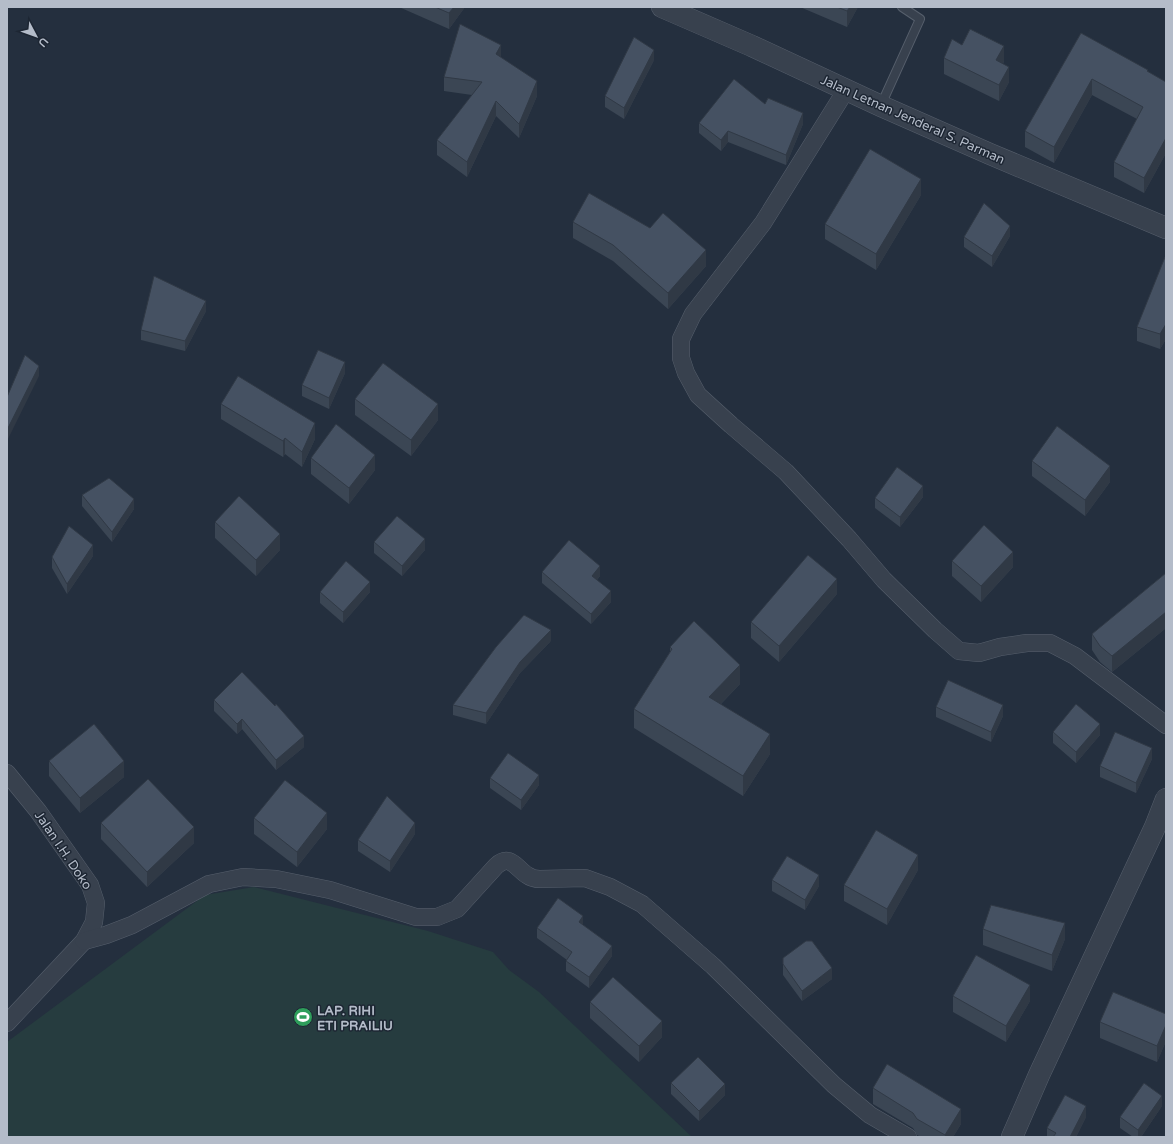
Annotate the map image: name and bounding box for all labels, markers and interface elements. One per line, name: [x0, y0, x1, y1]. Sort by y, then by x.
north arrow: [16, 16, 56, 56]
text: U: [36, 35, 51, 50]
street label: Jalan Letnan Jenderal S. Parman: [818, 72, 1007, 168]
street label: Jalan I.H. Doko: [31, 808, 95, 893]
place label: LAP. RIHI ETI PRAILIU: [317, 1003, 393, 1034]
sports icon: LAP. RIHI ETI PRAILIU: [292, 1006, 314, 1028]

